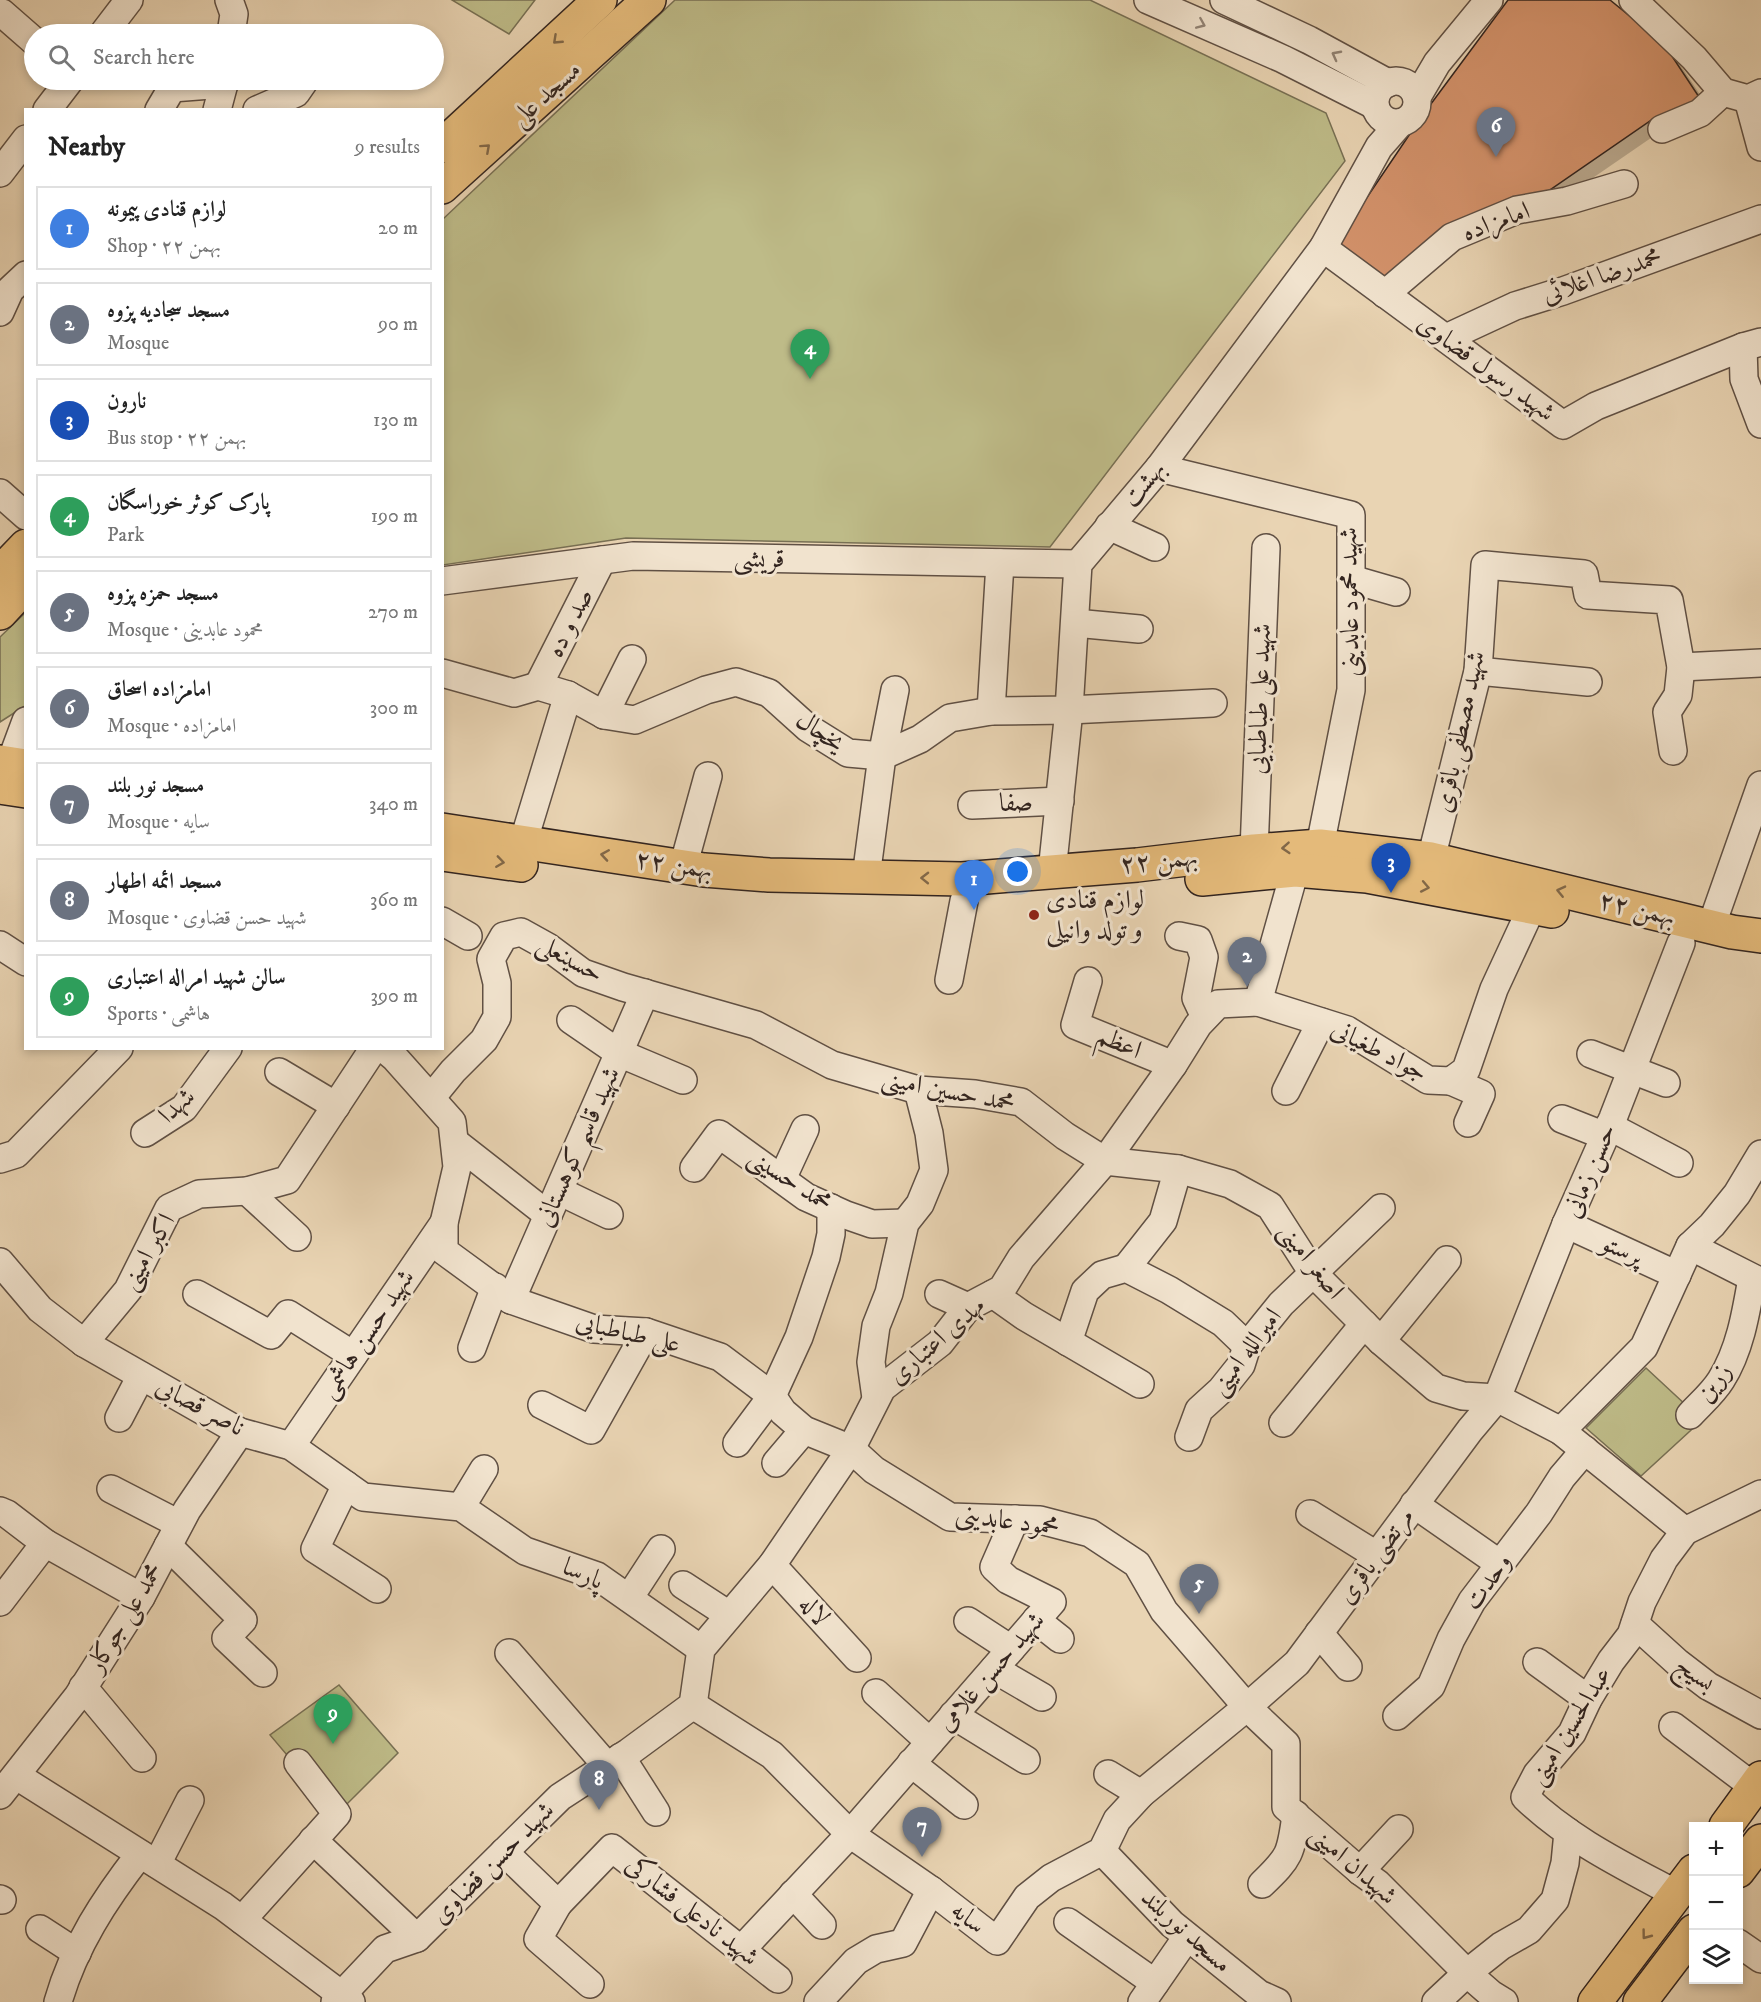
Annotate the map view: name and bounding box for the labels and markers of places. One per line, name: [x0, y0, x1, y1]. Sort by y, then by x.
pin: 6: [1476, 108, 1516, 157]
pin: 4: [790, 330, 830, 379]
pin: 3: [1372, 844, 1410, 893]
pin: 1: [954, 860, 994, 910]
place label: لوازم قنادی و تولد وانیلی: [1046, 884, 1144, 948]
marker: لوازم قنادی و تولد وانیلی: [1027, 908, 1041, 922]
pin: 2: [1228, 938, 1266, 987]
pin: 5: [1180, 1564, 1218, 1614]
pin: 9: [314, 1694, 352, 1744]
pin: 8: [580, 1760, 618, 1810]
pin: 7: [902, 1808, 942, 1857]

